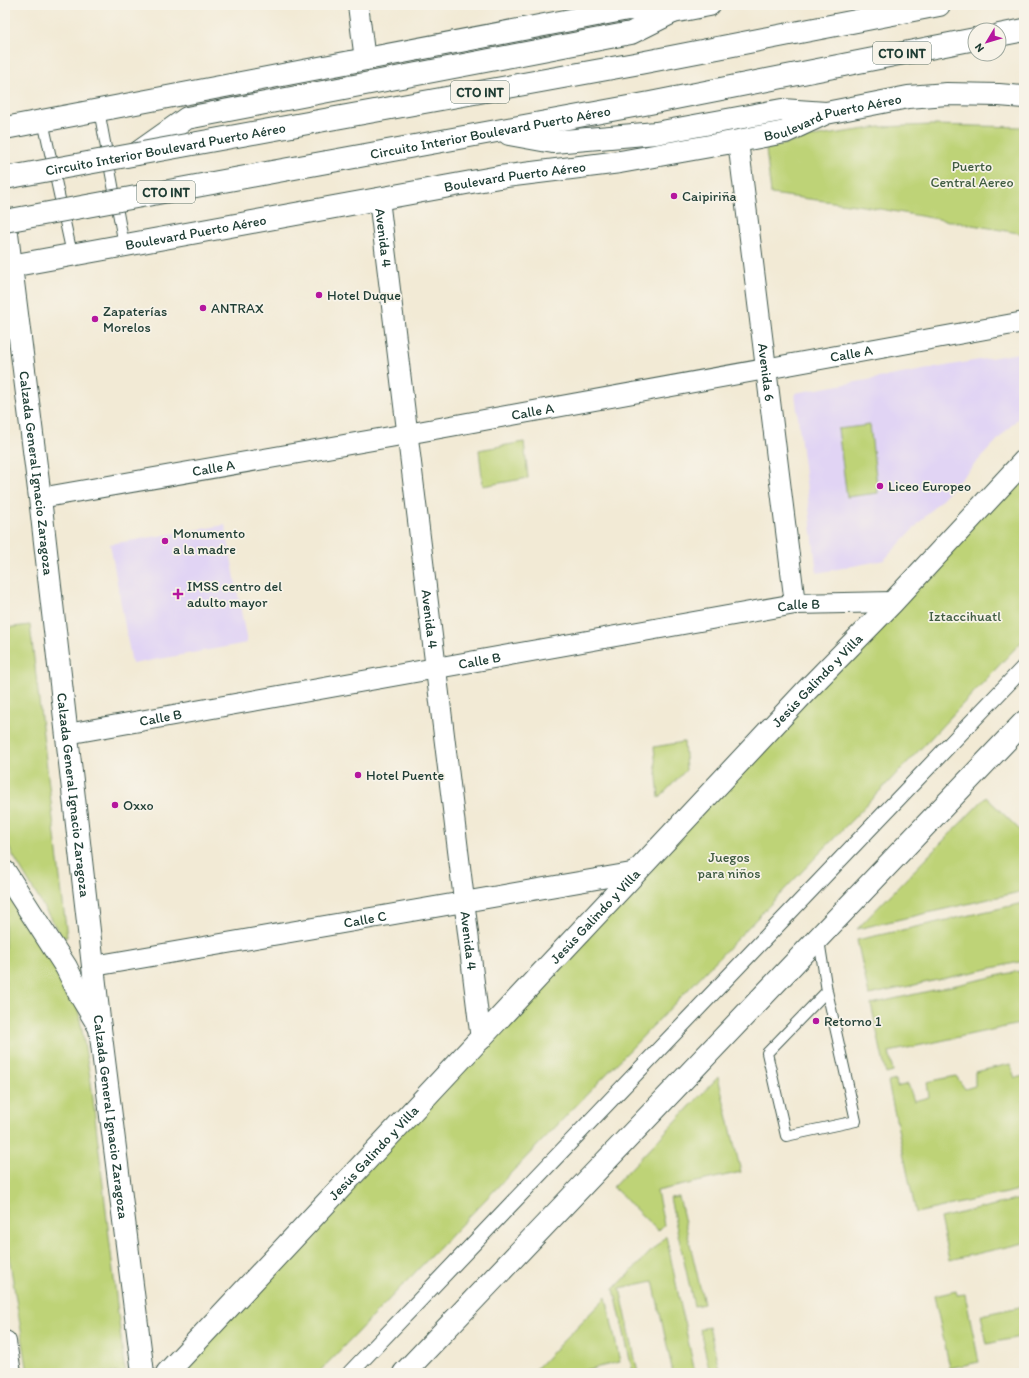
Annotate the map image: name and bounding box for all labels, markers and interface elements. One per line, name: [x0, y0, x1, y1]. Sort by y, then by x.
north arrow: [967, 22, 1007, 62]
text: N: [972, 41, 987, 55]
road number: CTO INT: [873, 42, 931, 64]
road number: CTO INT: [451, 81, 509, 103]
street label: Boulevard Puerto Aéreo: [762, 90, 903, 144]
street label: Circuito Interior Boulevard Puerto Aéreo: [369, 102, 612, 162]
street label: Circuito Interior Boulevard Puerto Aéreo: [44, 119, 287, 179]
street label: Boulevard Puerto Aéreo: [443, 158, 587, 195]
park label: Puerto Central Aereo: [930, 158, 1014, 191]
road number: CTO INT: [137, 181, 195, 203]
place label: Caipiriña: [682, 188, 737, 205]
marker: Caipiriña: [669, 191, 679, 201]
street label: Avenida 4: [372, 207, 396, 269]
street label: Boulevard Puerto Aéreo: [124, 211, 268, 253]
place label: Hotel Duque: [327, 287, 401, 304]
marker: Hotel Duque: [314, 290, 324, 300]
place label: ANTRAX: [211, 300, 264, 317]
place label: Zapaterías Morelos: [103, 303, 167, 336]
marker: ANTRAX: [198, 303, 208, 313]
marker: Zapaterías Morelos: [90, 314, 100, 324]
street label: Calle A: [829, 341, 874, 366]
street label: Avenida 6: [754, 342, 778, 402]
street label: Calzada General Ignacio Zaragoza: [16, 370, 57, 577]
street label: Calle A: [510, 399, 555, 423]
street label: Calle A: [191, 456, 236, 480]
place label: Liceo Europeo: [888, 478, 971, 495]
marker: Liceo Europeo: [875, 481, 885, 491]
place label: Monumento a la madre: [173, 525, 245, 558]
marker: Monumento a la madre: [160, 536, 170, 546]
place label: IMSS centro del adulto mayor: [187, 578, 282, 611]
marker: IMSS centro del adulto mayor: [172, 588, 184, 600]
street label: Avenida 4: [418, 588, 442, 650]
street label: Calle B: [776, 595, 820, 616]
park label: Iztaccihuatl: [929, 608, 1001, 625]
street label: Jesús Galindo y Villa: [768, 629, 867, 731]
street label: Calle B: [457, 648, 502, 672]
street label: Calzada General Ignacio Zaragoza: [54, 692, 94, 899]
street label: Calle B: [138, 705, 183, 729]
place label: Hotel Puente: [366, 767, 444, 784]
marker: Hotel Puente: [353, 770, 363, 780]
place label: Oxxo: [123, 797, 154, 814]
marker: Oxxo: [110, 800, 120, 810]
park label: Juegos para niños: [698, 849, 760, 882]
street label: Jesús Galindo y Villa: [547, 865, 644, 967]
street label: Calle C: [342, 907, 388, 931]
street label: Avenida 4: [457, 910, 481, 972]
place label: Retorno 1: [824, 1013, 882, 1030]
street label: Calzada General Ignacio Zaragoza: [90, 1014, 132, 1221]
marker: Retorno 1: [811, 1016, 821, 1026]
street label: Jesús Galindo y Villa: [325, 1101, 422, 1204]

